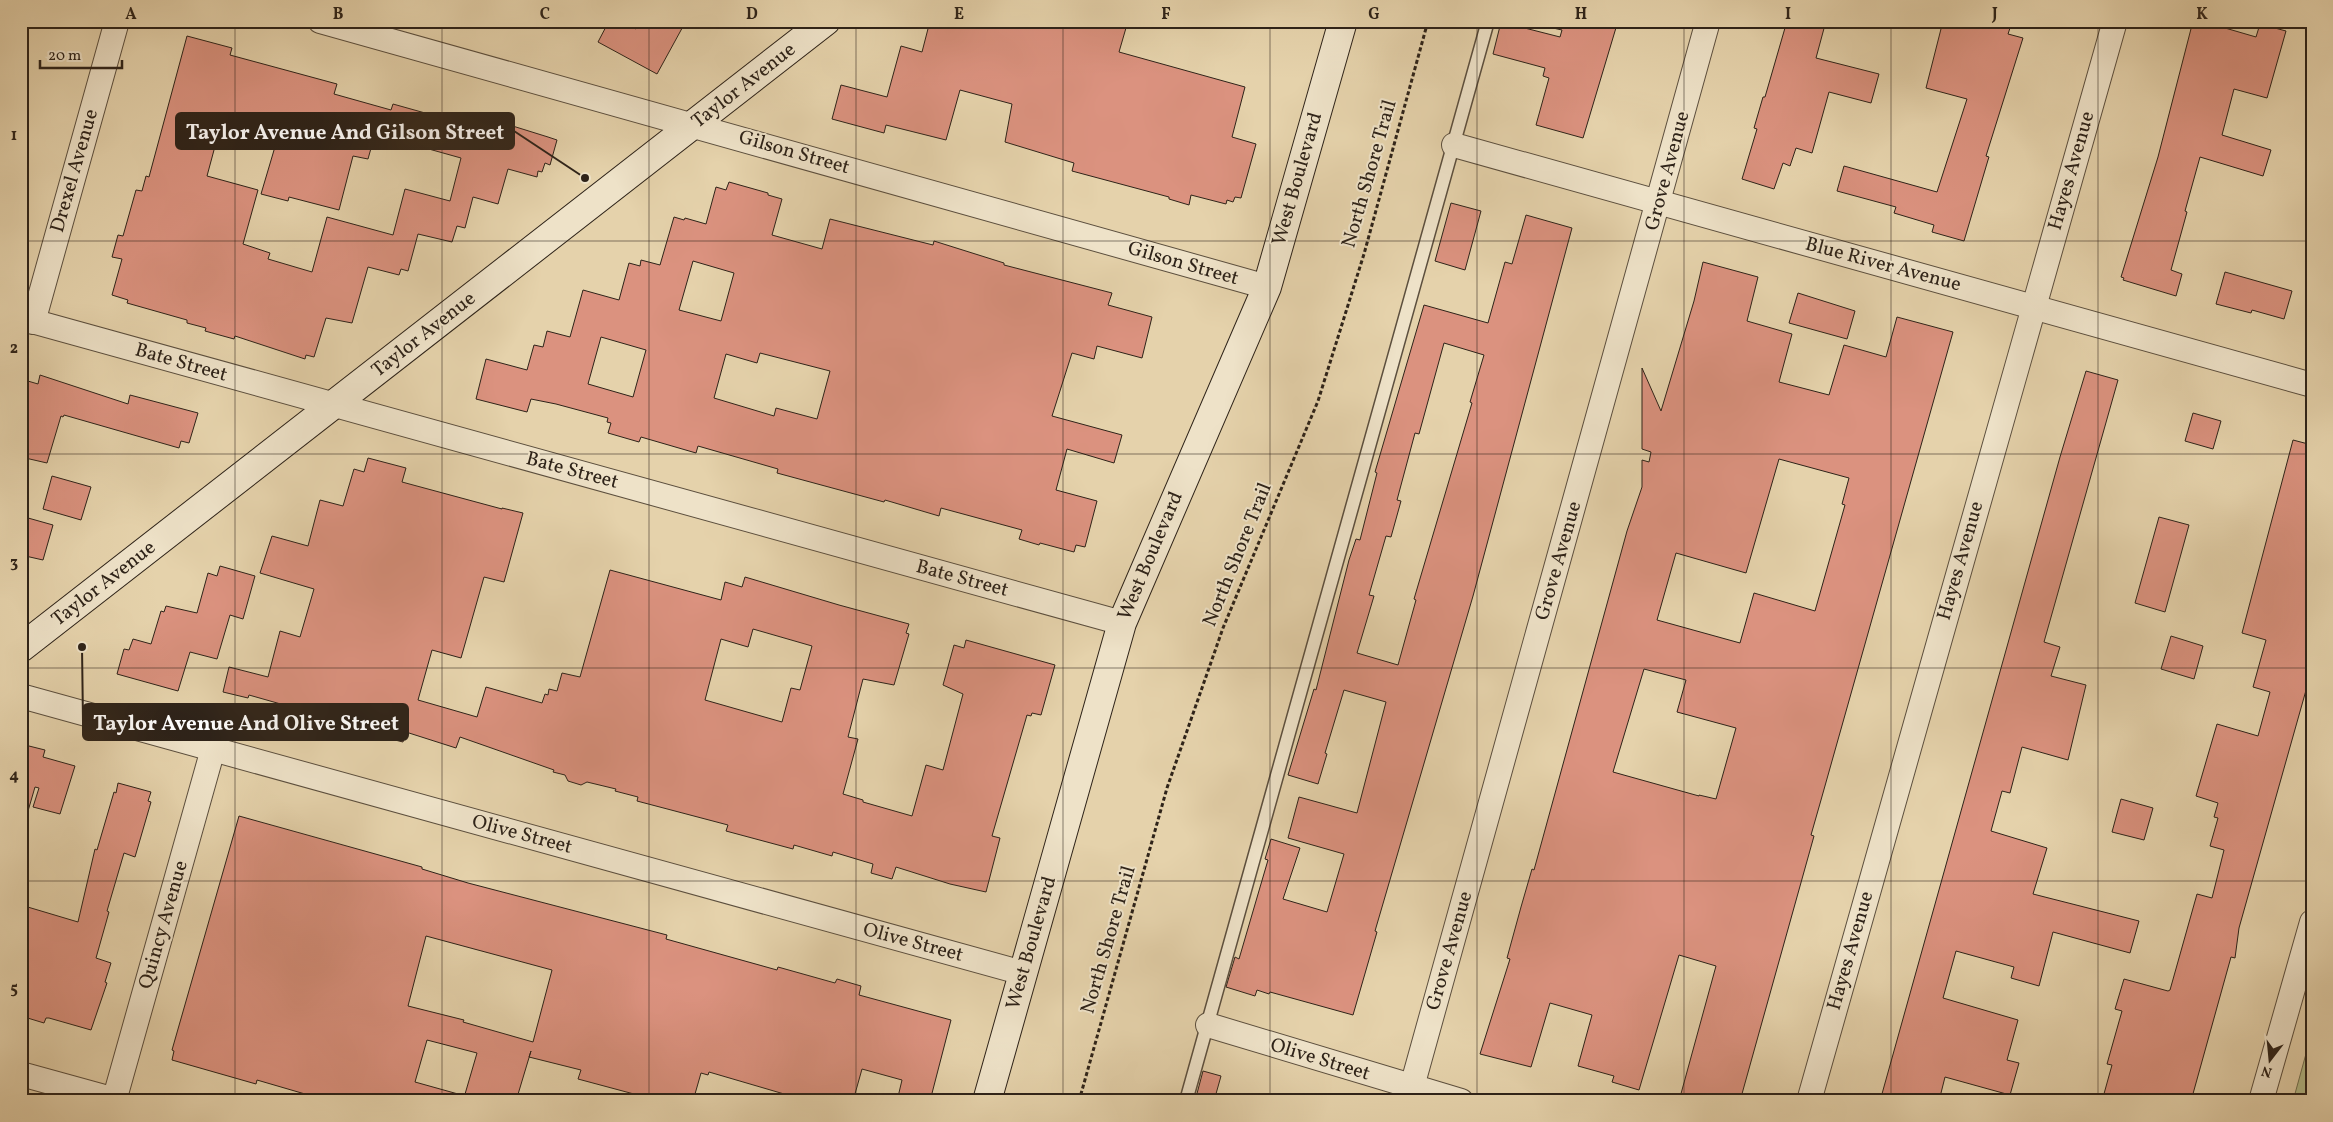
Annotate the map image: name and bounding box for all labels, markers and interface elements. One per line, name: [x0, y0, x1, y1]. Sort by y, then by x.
text: A: [125, 4, 137, 26]
text: B: [333, 4, 344, 26]
text: C: [540, 4, 550, 26]
text: D: [746, 4, 758, 26]
text: E: [954, 4, 964, 26]
text: F: [1161, 4, 1171, 26]
text: G: [1368, 4, 1380, 26]
text: H: [1575, 4, 1587, 26]
text: I: [1785, 4, 1791, 26]
text: J: [1991, 4, 1998, 26]
text: K: [2196, 4, 2208, 26]
street label: Taylor Avenue: [686, 36, 802, 136]
scale bar: [40, 38, 122, 70]
text: 20 m: [48, 46, 81, 67]
street label: North Shore Trail: [1335, 97, 1405, 251]
street label: Drexel Avenue: [44, 106, 106, 236]
street label: Grove Avenue: [1639, 108, 1697, 234]
street label: Hayes Avenue: [2042, 108, 2102, 234]
street label: West Boulevard: [1266, 109, 1330, 249]
callout: Taylor Avenue And Gilson Street: [176, 113, 514, 149]
text: Taylor Avenue And Gilson Street: [186, 119, 504, 148]
street label: Gilson Street: [735, 124, 853, 182]
text: 1: [11, 125, 17, 147]
street label: Blue River Avenue: [1802, 231, 1964, 299]
street label: Gilson Street: [1124, 235, 1242, 293]
street label: Taylor Avenue: [366, 285, 482, 385]
street label: Bate Street: [132, 336, 230, 390]
text: 2: [10, 338, 18, 360]
street label: Bate Street: [523, 445, 621, 497]
street label: North Shore Trail: [1196, 479, 1280, 631]
street label: West Boulevard: [1111, 487, 1191, 625]
street label: Grove Avenue: [1529, 498, 1589, 624]
street label: Hayes Avenue: [1931, 498, 1991, 624]
street label: Taylor Avenue: [46, 534, 162, 634]
text: 3: [10, 552, 18, 574]
street label: Bate Street: [913, 553, 1011, 605]
callout: Taylor Avenue And Olive Street: [83, 704, 408, 740]
text: Taylor Avenue And Olive Street: [93, 710, 399, 739]
text: 4: [9, 765, 19, 787]
street label: Olive Street: [469, 808, 575, 862]
street label: Quincy Avenue: [132, 857, 196, 993]
street label: North Shore Trail: [1074, 863, 1144, 1017]
street label: West Boulevard: [1000, 873, 1064, 1013]
street label: Grove Avenue: [1420, 888, 1480, 1014]
street label: Hayes Avenue: [1821, 888, 1881, 1014]
street label: Olive Street: [860, 916, 966, 970]
text: 5: [10, 978, 18, 1000]
street label: Olive Street: [1267, 1032, 1373, 1088]
north arrow: [2246, 1034, 2296, 1084]
text: N: [2259, 1061, 2274, 1082]

